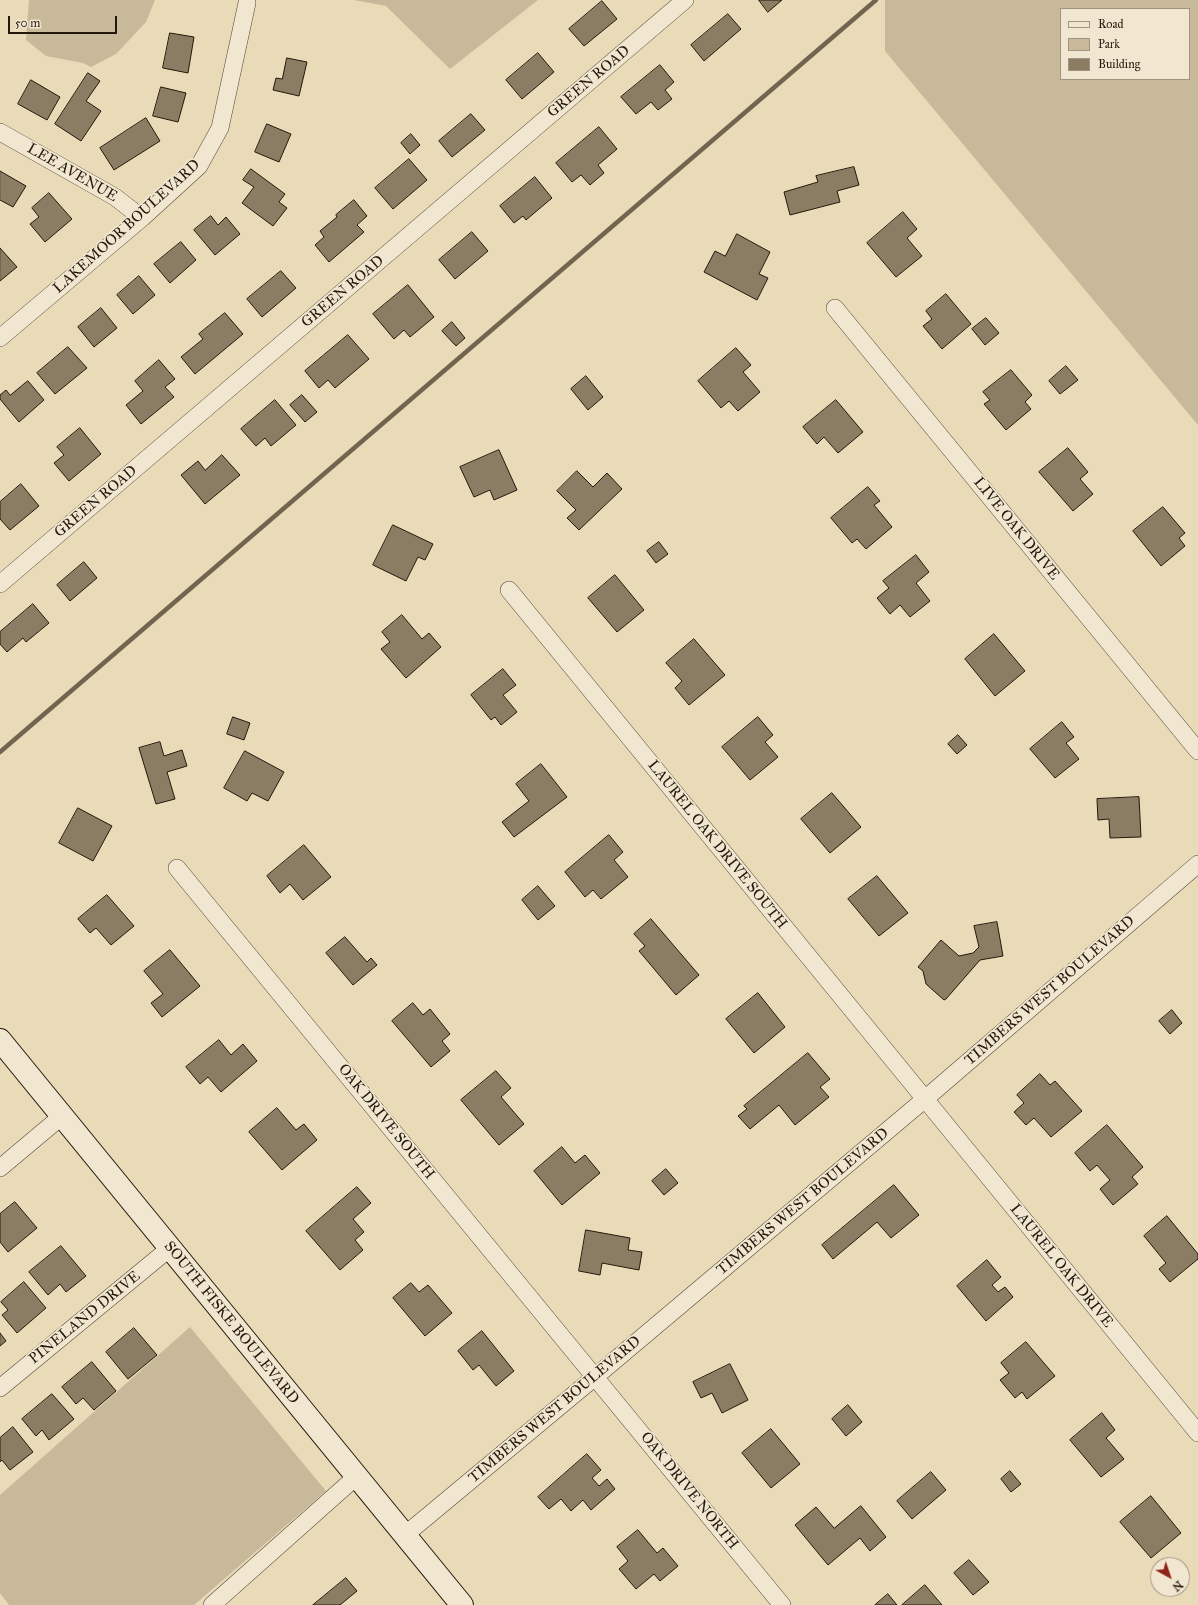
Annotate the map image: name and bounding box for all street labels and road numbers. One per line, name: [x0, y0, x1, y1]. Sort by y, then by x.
street label: GREEN ROAD: [544, 42, 634, 122]
street label: LEE AVENUE: [24, 140, 120, 206]
street label: LAKEMOOR BOULEVARD: [50, 156, 204, 298]
street label: GREEN ROAD: [298, 252, 388, 332]
street label: GREEN ROAD: [51, 462, 141, 542]
street label: LIVE OAK DRIVE: [969, 474, 1063, 584]
street label: LAUREL OAK DRIVE SOUTH: [643, 757, 791, 933]
street label: TIMBERS WEST BOULEVARD: [961, 912, 1139, 1070]
street label: OAK DRIVE SOUTH: [334, 1061, 438, 1183]
street label: TIMBERS WEST BOULEVARD: [713, 1125, 893, 1279]
street label: LAUREL OAK DRIVE: [1006, 1201, 1116, 1331]
street label: SOUTH FISKE BOULEVARD: [160, 1238, 302, 1408]
street label: PINELAND DRIVE: [26, 1268, 144, 1368]
street label: TIMBERS WEST BOULEVARD: [465, 1333, 645, 1487]
street label: OAK DRIVE NORTH: [636, 1429, 742, 1553]

